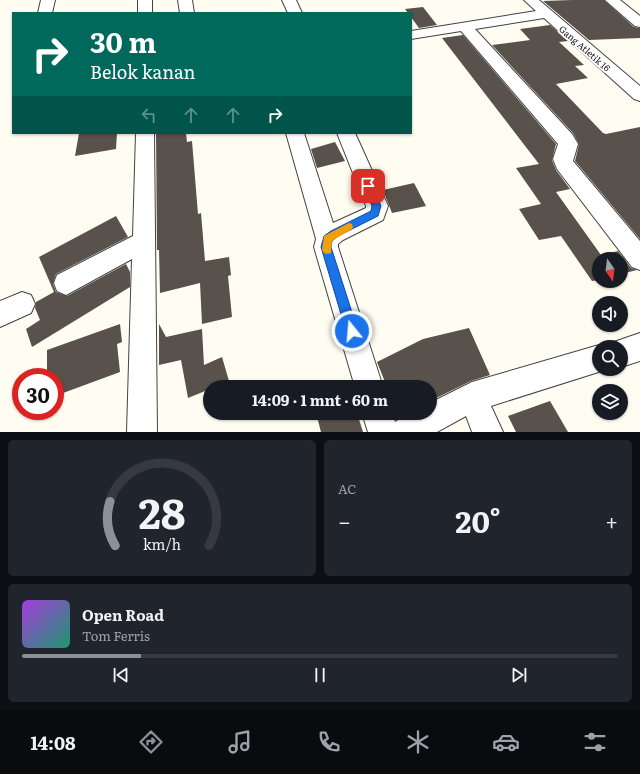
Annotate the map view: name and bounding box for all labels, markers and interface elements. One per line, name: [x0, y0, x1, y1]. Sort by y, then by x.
text: 30 m: [90, 20, 156, 62]
street label: Gang Atletik 16: [556, 22, 614, 74]
icon: right: [24, 28, 76, 80]
text: Belok kanan: [90, 58, 195, 85]
icon: left: [138, 104, 160, 126]
icon: ahead: [180, 104, 202, 126]
icon: ahead: [222, 104, 244, 126]
icon: right: [264, 104, 286, 126]
pin: [351, 169, 385, 203]
icon: arrive: [357, 175, 379, 197]
north arrow: [592, 252, 628, 288]
map controls: [592, 252, 628, 420]
button: sound: [592, 296, 628, 332]
position arrow: [331, 310, 373, 352]
button: search: [592, 340, 628, 376]
speed limit sign: 30: [12, 368, 64, 420]
button: layers: [592, 384, 628, 420]
text: 14:09 · 1 mnt · 60 m: [252, 388, 388, 411]
text: AC: [338, 479, 356, 498]
text: 28: [139, 480, 185, 542]
text: 20°: [455, 498, 501, 542]
text: −: [338, 504, 351, 537]
text: +: [605, 504, 618, 537]
text: km/h: [143, 533, 182, 554]
text: Open Road: [82, 603, 164, 626]
text: Tom Ferris: [82, 626, 150, 645]
icon: previous: [110, 664, 132, 686]
icon: pause: [309, 664, 331, 686]
icon: next: [508, 664, 530, 686]
icon: directions: [137, 728, 165, 756]
icon: music: [226, 728, 254, 756]
icon: phone: [315, 728, 343, 756]
icon: climate: [404, 728, 432, 756]
icon: car: [492, 728, 520, 756]
icon: filters: [581, 728, 609, 756]
text: 14:08: [30, 729, 76, 756]

